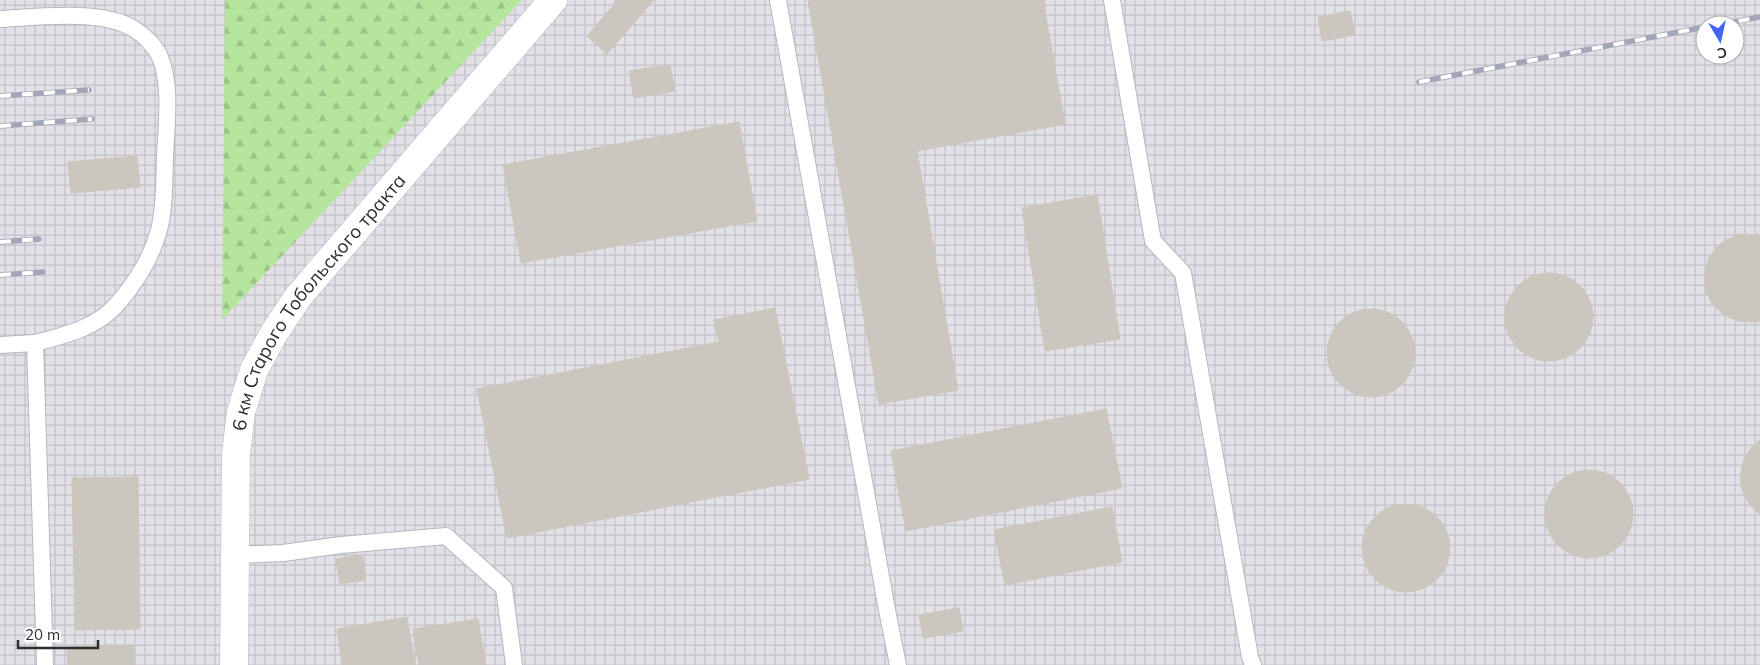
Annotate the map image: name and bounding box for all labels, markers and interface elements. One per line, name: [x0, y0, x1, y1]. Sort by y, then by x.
north arrow: [1695, 15, 1745, 65]
text: С: [1716, 43, 1728, 62]
street label: 6 км Старого Тобольского тракта: [227, 169, 411, 432]
scale bar: [18, 618, 98, 650]
text: 20 m: [25, 625, 60, 644]

